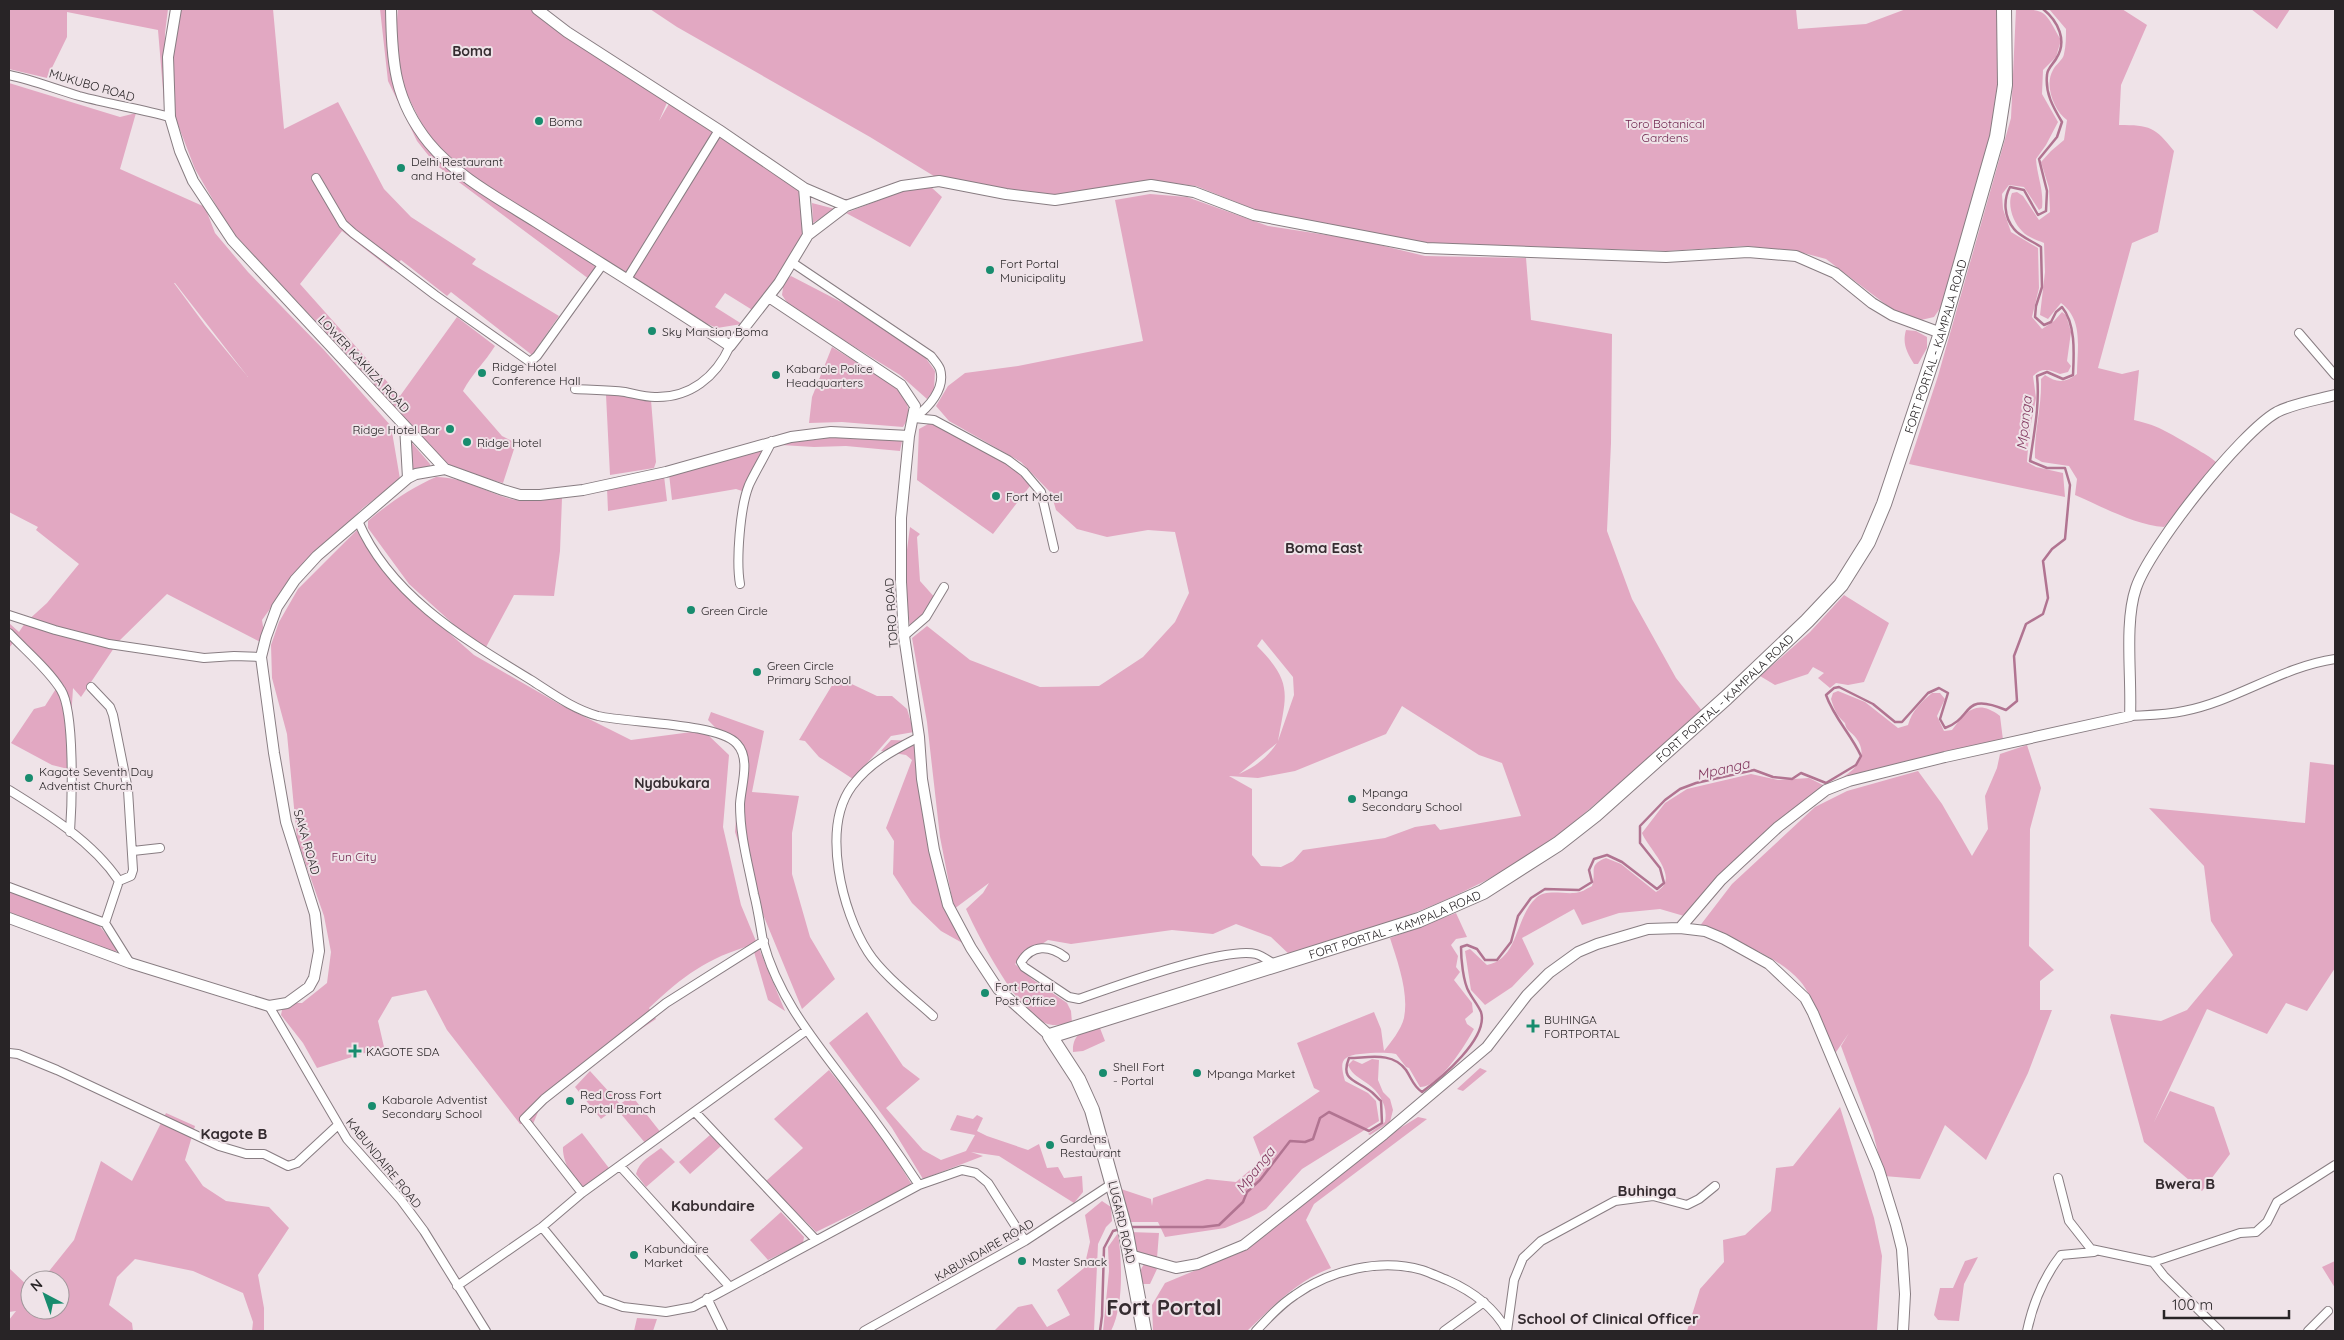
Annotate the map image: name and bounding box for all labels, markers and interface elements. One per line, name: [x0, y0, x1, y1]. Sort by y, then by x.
district label: Boma: [452, 42, 492, 60]
street label: MUKUBO ROAD: [47, 66, 137, 105]
place label: Boma: [549, 114, 582, 129]
marker: Boma: [533, 115, 545, 127]
park label: Toro Botanical Gardens: [1625, 116, 1705, 145]
place label: Delhi Restaurant and Hotel: [411, 154, 503, 183]
marker: Delhi Restaurant and Hotel: [395, 162, 407, 174]
place label: Fort Portal Municipality: [1000, 256, 1066, 285]
street label: FORT PORTAL - KAMPALA ROAD: [1901, 257, 1969, 435]
marker: Fort Portal Municipality: [984, 264, 996, 276]
street label: LOWER KAKIIZA ROAD: [315, 312, 413, 416]
place label: Sky Mansion Boma: [662, 324, 768, 339]
marker: Sky Mansion Boma: [646, 325, 658, 337]
place label: Ridge Hotel Conference Hall: [492, 359, 580, 388]
place label: Kabarole Police Headquarters: [786, 361, 873, 390]
marker: Ridge Hotel Conference Hall: [476, 367, 488, 379]
marker: Kabarole Police Headquarters: [770, 369, 782, 381]
water label: Mpanga: [2012, 394, 2036, 451]
place label: Ridge Hotel Bar: [352, 422, 440, 437]
marker: Ridge Hotel Bar: [444, 423, 456, 435]
place label: Ridge Hotel: [477, 435, 542, 450]
marker: Ridge Hotel: [461, 436, 473, 448]
place label: Fort Motel: [1006, 489, 1063, 504]
marker: Fort Motel: [990, 490, 1002, 502]
district label: Boma East: [1285, 538, 1363, 557]
street label: TORO ROAD: [881, 577, 901, 648]
place label: Green Circle: [701, 603, 768, 618]
marker: Green Circle: [685, 604, 697, 616]
street label: FORT PORTAL - KAMPALA ROAD: [1653, 630, 1797, 765]
place label: Green Circle Primary School: [767, 658, 851, 687]
marker: Green Circle Primary School: [751, 666, 763, 678]
water label: Mpanga: [1695, 754, 1753, 784]
place label: Kagote Seventh Day Adventist Church: [39, 764, 153, 793]
marker: Kagote Seventh Day Adventist Church: [23, 772, 35, 784]
district label: Nyabukara: [634, 774, 710, 792]
place label: Mpanga Secondary School: [1362, 785, 1462, 814]
marker: Mpanga Secondary School: [1346, 793, 1358, 805]
street label: SAKA ROAD: [291, 808, 324, 877]
park label: Fun City: [332, 849, 376, 864]
street label: FORT PORTAL - KAMPALA ROAD: [1307, 886, 1483, 962]
place label: Fort Portal Post Office: [995, 979, 1056, 1008]
marker: Fort Portal Post Office: [979, 987, 991, 999]
place label: BUHINGA FORTPORTAL: [1544, 1012, 1621, 1041]
marker: BUHINGA FORTPORTAL: [1526, 1019, 1540, 1033]
marker: KAGOTE SDA: [348, 1044, 362, 1058]
place label: KAGOTE SDA: [366, 1044, 440, 1059]
place label: Shell Fort - Portal: [1113, 1059, 1165, 1088]
place label: Mpanga Market: [1207, 1066, 1295, 1081]
marker: Shell Fort - Portal: [1097, 1067, 1109, 1079]
marker: Mpanga Market: [1191, 1067, 1203, 1079]
place label: Red Cross Fort Portal Branch: [580, 1087, 662, 1116]
place label: Kabarole Adventist Secondary School: [382, 1092, 488, 1121]
marker: Red Cross Fort Portal Branch: [564, 1095, 576, 1107]
marker: Kabarole Adventist Secondary School: [366, 1100, 378, 1112]
street label: KABUNDAIRE ROAD: [343, 1115, 425, 1211]
district label: Kagote B: [201, 1124, 268, 1143]
place label: Gardens Restaurant: [1060, 1131, 1121, 1160]
marker: Gardens Restaurant: [1044, 1139, 1056, 1151]
water label: Mpanga: [1231, 1142, 1280, 1197]
district label: Bwera B: [2155, 1174, 2215, 1193]
street label: LUGARD ROAD: [1105, 1179, 1139, 1265]
district label: Buhinga: [1618, 1181, 1676, 1200]
district label: Kabundaire: [671, 1196, 755, 1215]
street label: KABUNDAIRE ROAD: [932, 1215, 1037, 1284]
place label: Kabundaire Market: [644, 1241, 709, 1270]
marker: Kabundaire Market: [628, 1249, 640, 1261]
place label: Master Snack: [1032, 1254, 1107, 1269]
marker: Master Snack: [1016, 1255, 1028, 1267]
north arrow: [20, 1270, 70, 1320]
text: N: [27, 1275, 46, 1295]
scale bar: [2164, 1288, 2289, 1320]
district label: Fort Portal: [1106, 1293, 1222, 1321]
text: 100 m: [2172, 1295, 2213, 1314]
district label: School Of Clinical Officer: [1518, 1309, 1699, 1328]

